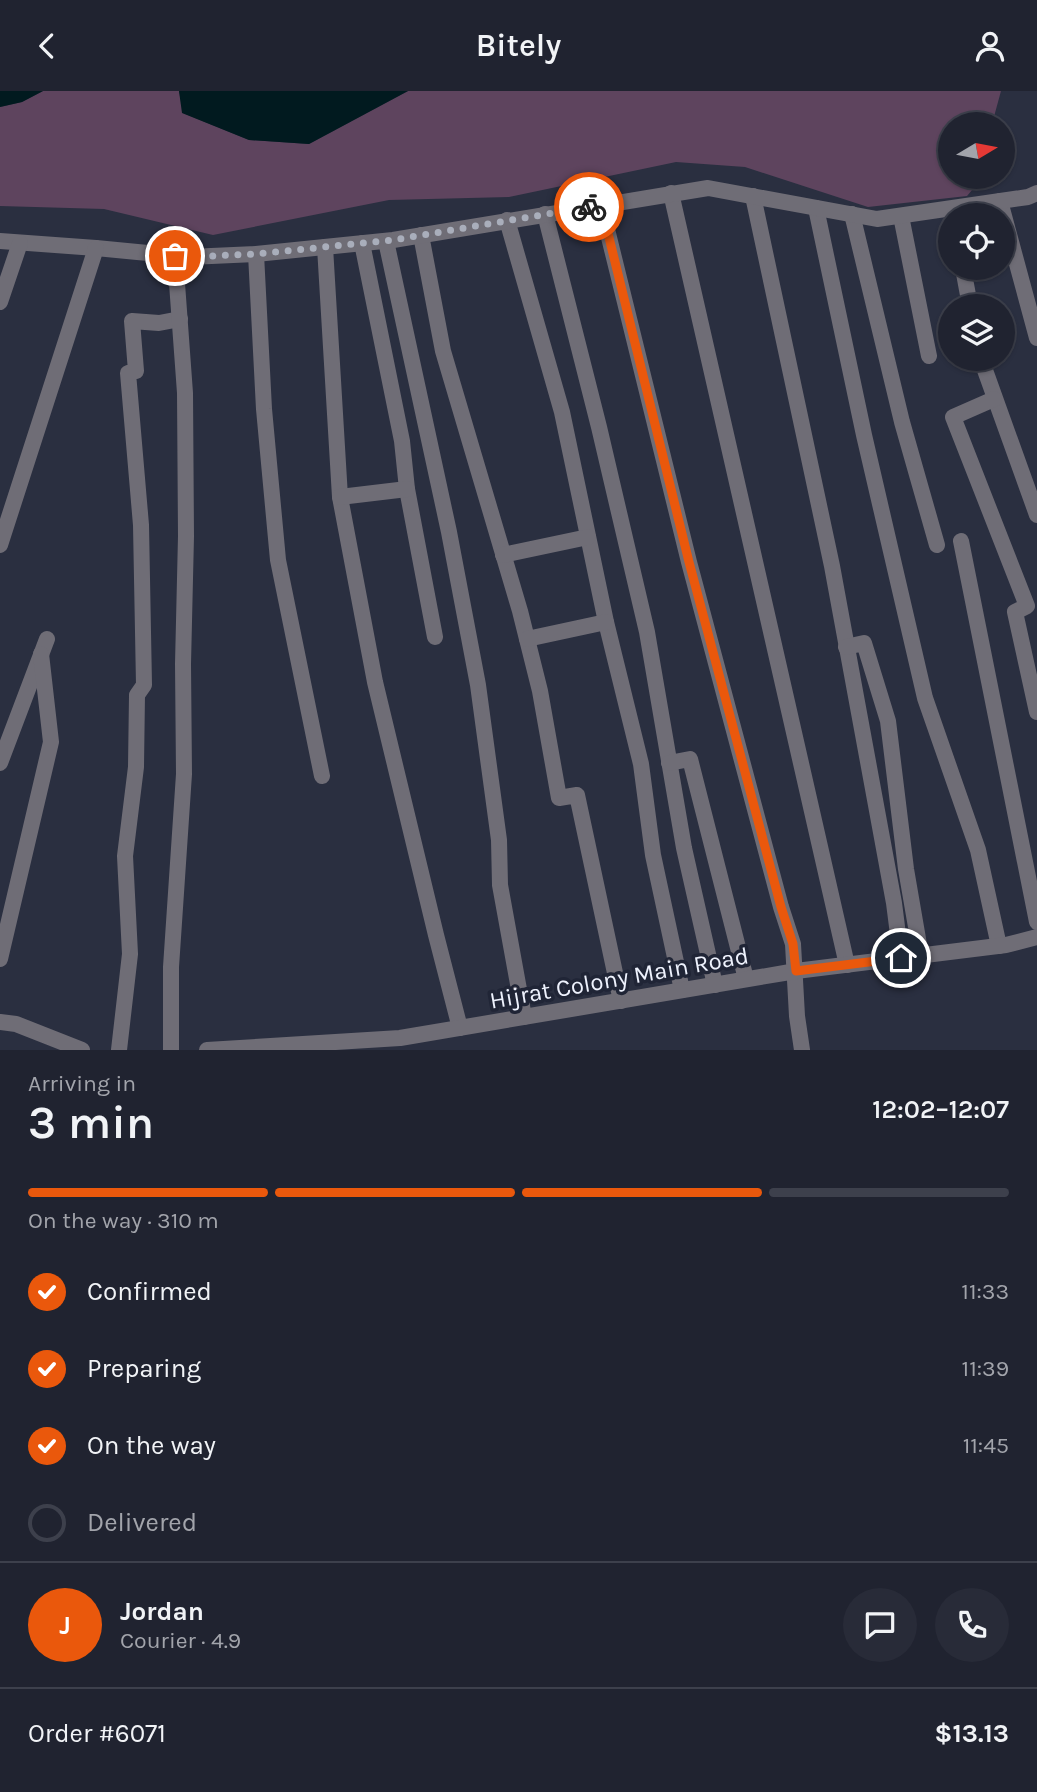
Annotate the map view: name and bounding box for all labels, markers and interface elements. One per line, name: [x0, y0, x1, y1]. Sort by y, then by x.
icon: back: [28, 27, 66, 65]
text: Bitely: [476, 27, 561, 64]
icon: person: [971, 27, 1009, 65]
north arrow: [938, 112, 1015, 189]
map controls: [938, 112, 1015, 371]
courier: [554, 172, 624, 242]
icon: bike: [570, 188, 608, 226]
button: locate: [938, 203, 1015, 280]
pin: [145, 226, 205, 286]
icon: bag: [156, 237, 194, 275]
button: layers: [938, 294, 1015, 371]
pin: [871, 928, 931, 988]
icon: home: [882, 939, 920, 977]
street label: Hijrat Colony Main Road: [487, 941, 751, 1015]
text: Arriving in: [28, 1070, 136, 1097]
text: 12:02–12:07: [872, 1094, 1009, 1125]
text: 3 min: [28, 1096, 154, 1150]
text: On the way · 310 m: [28, 1207, 219, 1234]
icon: check: [28, 1273, 66, 1311]
text: Confirmed: [87, 1276, 212, 1307]
text: 11:33: [961, 1278, 1009, 1305]
icon: check: [28, 1350, 66, 1388]
text: Preparing: [87, 1353, 201, 1384]
text: 11:39: [962, 1355, 1009, 1382]
icon: check: [28, 1427, 66, 1465]
text: On the way: [87, 1430, 216, 1461]
text: 11:45: [963, 1432, 1009, 1459]
text: Delivered: [87, 1507, 197, 1538]
button: chat: [843, 1588, 917, 1662]
button: phone: [935, 1588, 1009, 1662]
text: Jordan: [120, 1596, 204, 1627]
text: J: [59, 1610, 71, 1641]
text: Courier · 4.9: [120, 1627, 241, 1654]
text: Order #6071: [28, 1718, 166, 1749]
text: $13.13: [935, 1718, 1009, 1749]

